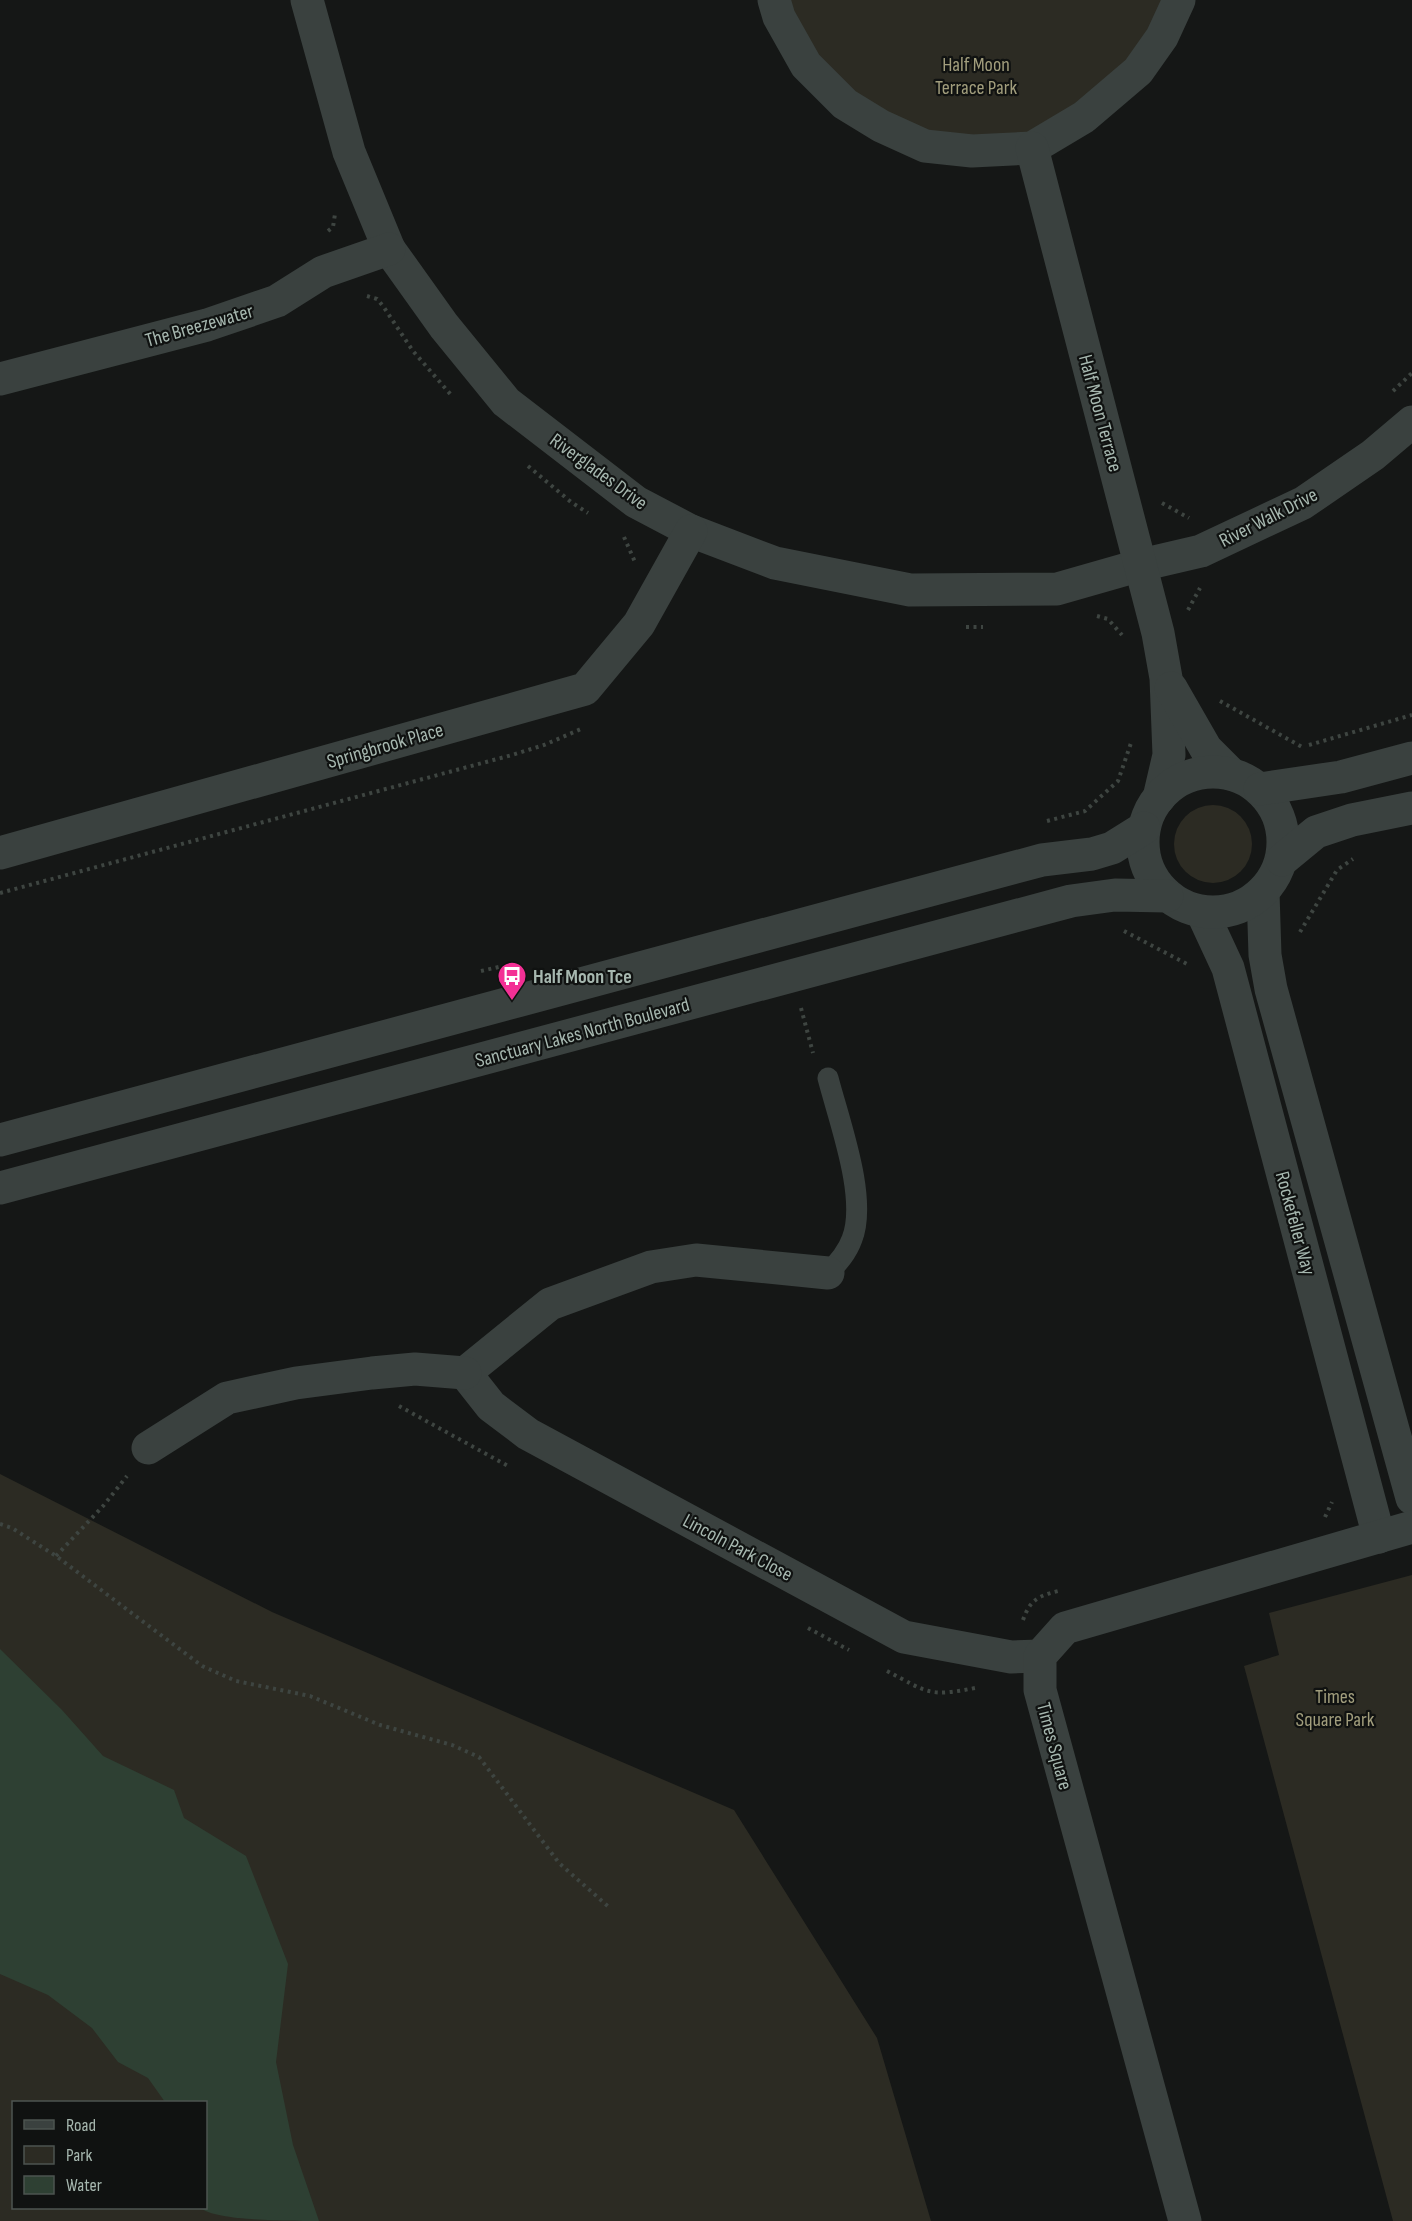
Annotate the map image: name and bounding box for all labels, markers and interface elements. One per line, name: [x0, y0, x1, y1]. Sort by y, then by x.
park label: Half Moon Terrace Park: [935, 53, 1017, 100]
street label: The Breezewater: [142, 299, 256, 353]
street label: Half Moon Terrace: [1073, 352, 1127, 475]
street label: Riverglades Drive: [545, 428, 652, 515]
street label: River Walk Drive: [1215, 483, 1322, 553]
street label: Springbrook Place: [324, 718, 446, 774]
bus stop icon: Half Moon Tce: [496, 960, 528, 1002]
place label: Half Moon Tce: [533, 965, 632, 989]
street label: Sanctuary Lakes North Boulevard: [472, 993, 692, 1073]
street label: Rockefeller Way: [1270, 1169, 1320, 1278]
street label: Lincoln Park Close: [679, 1509, 796, 1587]
park label: Times Square Park: [1296, 1685, 1375, 1732]
street label: Times Square: [1031, 1700, 1077, 1793]
legend: [12, 2101, 207, 2209]
text: Road: [66, 2115, 96, 2136]
text: Park: [66, 2145, 92, 2166]
text: Water: [66, 2175, 102, 2196]

